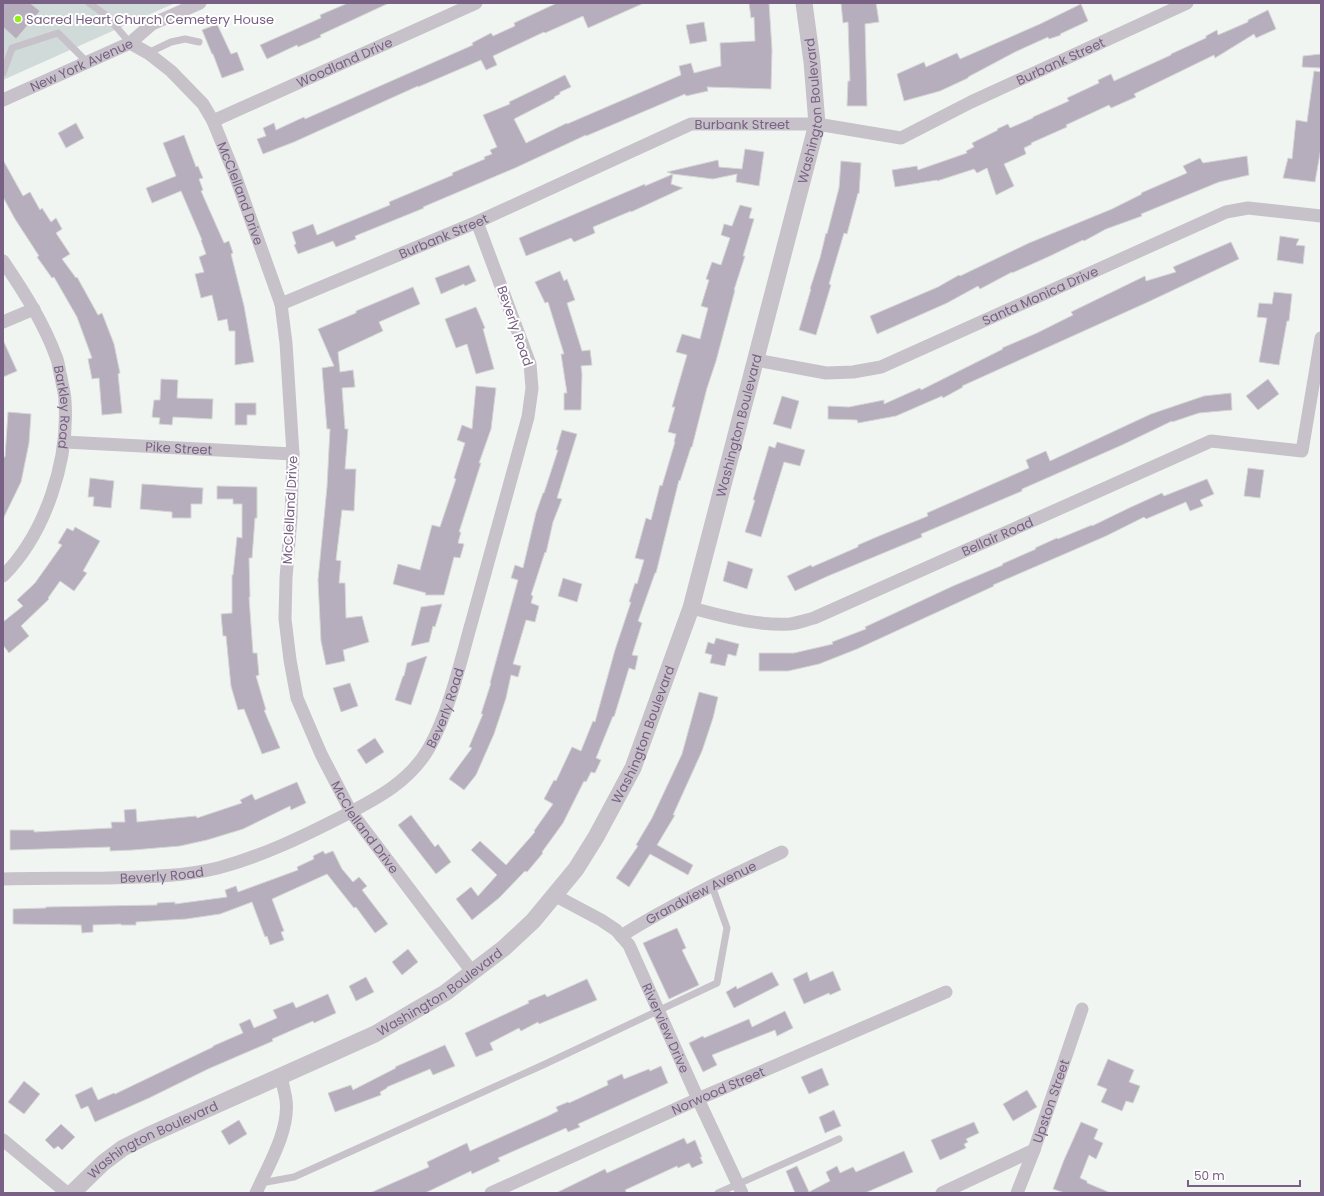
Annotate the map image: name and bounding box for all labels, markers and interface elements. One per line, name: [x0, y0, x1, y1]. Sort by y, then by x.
place label: Sacred Heart Church Cemetery House: [26, 10, 274, 29]
marker: Sacred Heart Church Cemetery House: [13, 14, 23, 24]
street label: Woodland Drive: [293, 32, 395, 92]
street label: Burbank Street: [1013, 32, 1108, 90]
street label: New York Avenue: [27, 33, 136, 96]
street label: Washington Boulevard: [792, 37, 826, 186]
street label: Burbank Street: [694, 115, 790, 134]
street label: McClelland Drive: [213, 139, 269, 248]
street label: Burbank Street: [396, 209, 491, 263]
street label: Santa Monica Drive: [979, 261, 1101, 330]
street label: Beverly Road: [492, 283, 538, 369]
street label: Washington Boulevard: [711, 352, 766, 499]
street label: Barkley Road: [49, 364, 75, 450]
street label: Pike Street: [145, 437, 213, 459]
street label: McClelland Drive: [278, 455, 302, 565]
street label: Bellair Road: [958, 512, 1036, 561]
street label: Washington Boulevard: [606, 663, 679, 807]
street label: Beverly Road: [421, 665, 468, 751]
street label: McClelland Drive: [327, 777, 404, 877]
street label: Grandview Avenue: [642, 856, 759, 929]
street label: Beverly Road: [120, 862, 205, 887]
street label: Washington Boulevard: [373, 943, 506, 1040]
street label: Riverview Drive: [638, 980, 695, 1076]
street label: Upston Street: [1028, 1056, 1074, 1145]
street label: Norwood Street: [668, 1062, 768, 1119]
street label: Washington Boulevard: [83, 1096, 221, 1183]
scale bar: [1188, 1162, 1300, 1188]
text: 50 m: [1194, 1167, 1225, 1184]

